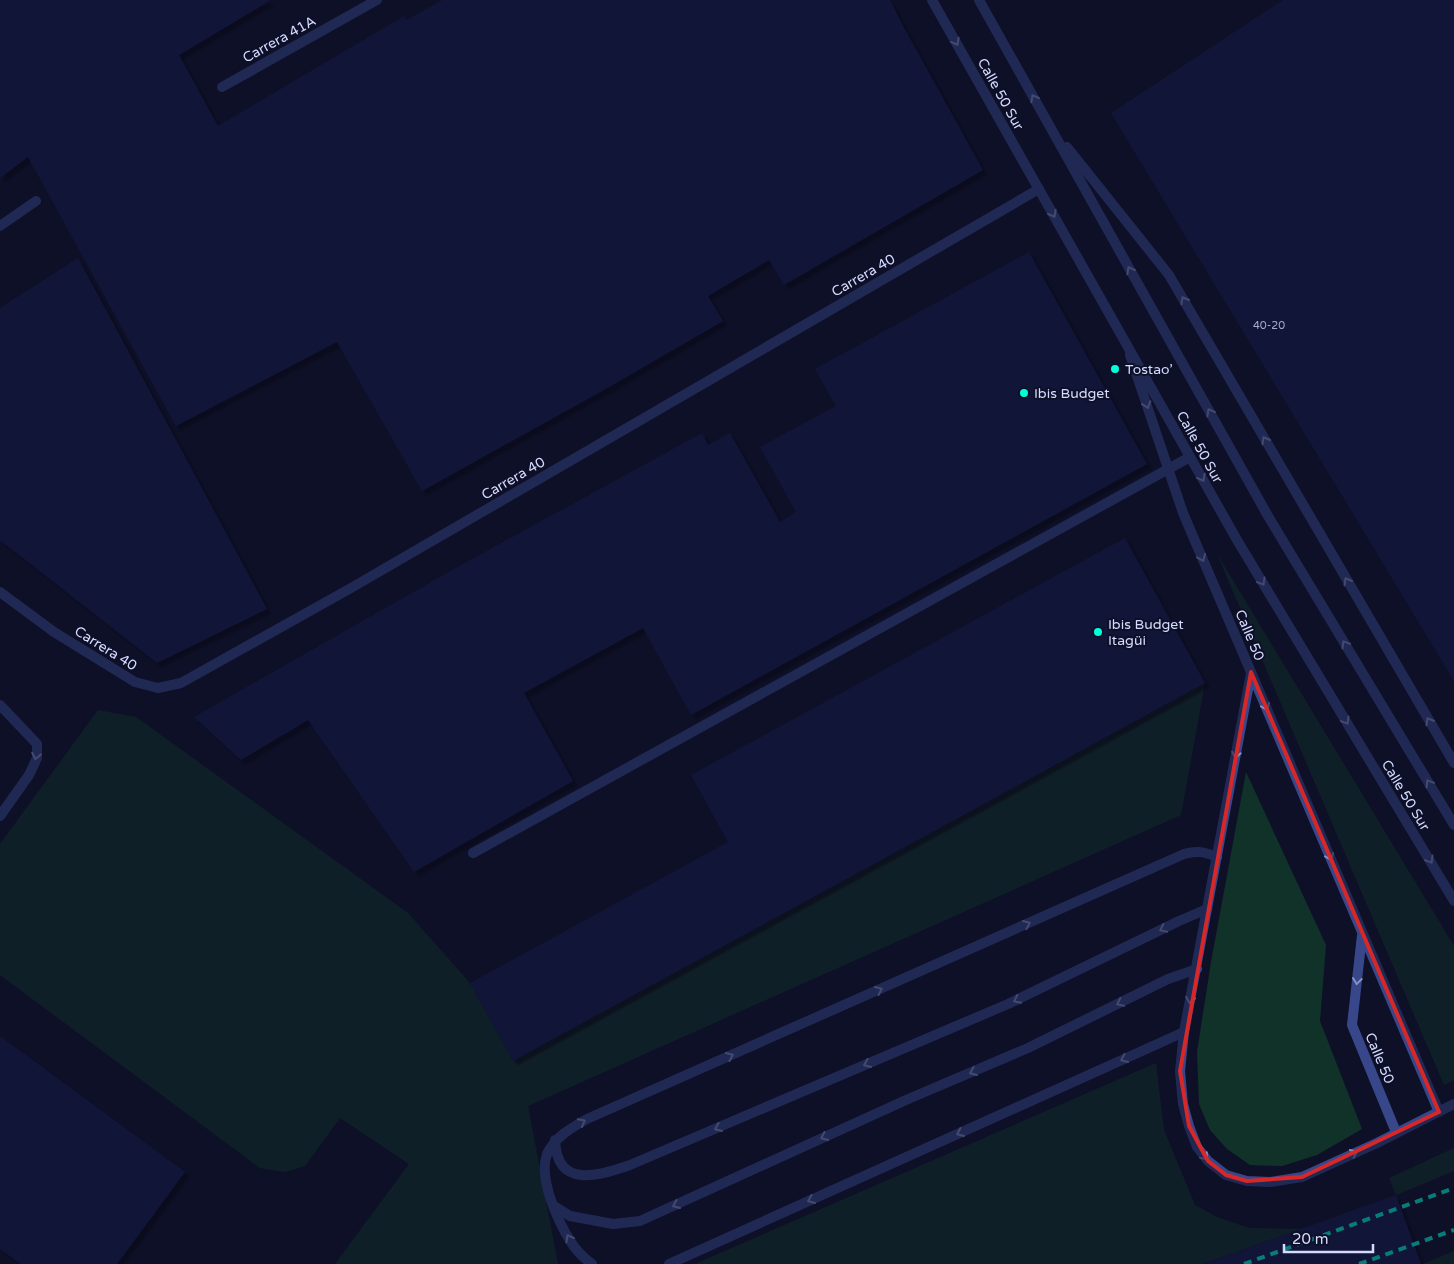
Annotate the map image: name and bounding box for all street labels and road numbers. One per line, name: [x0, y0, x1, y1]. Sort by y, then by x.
street label: Carrera 41A: [240, 12, 319, 66]
street label: Calle 50 Sur: [974, 55, 1028, 134]
street label: Carrera 40: [828, 250, 898, 300]
street label: Calle 50 Sur: [1173, 408, 1227, 487]
street label: Carrera 40: [478, 453, 548, 503]
street label: Calle 50: [1231, 607, 1268, 663]
street label: Carrera 40: [71, 623, 140, 674]
street label: Calle 50 Sur: [1378, 757, 1434, 834]
street label: Calle 50: [1361, 1030, 1398, 1086]

